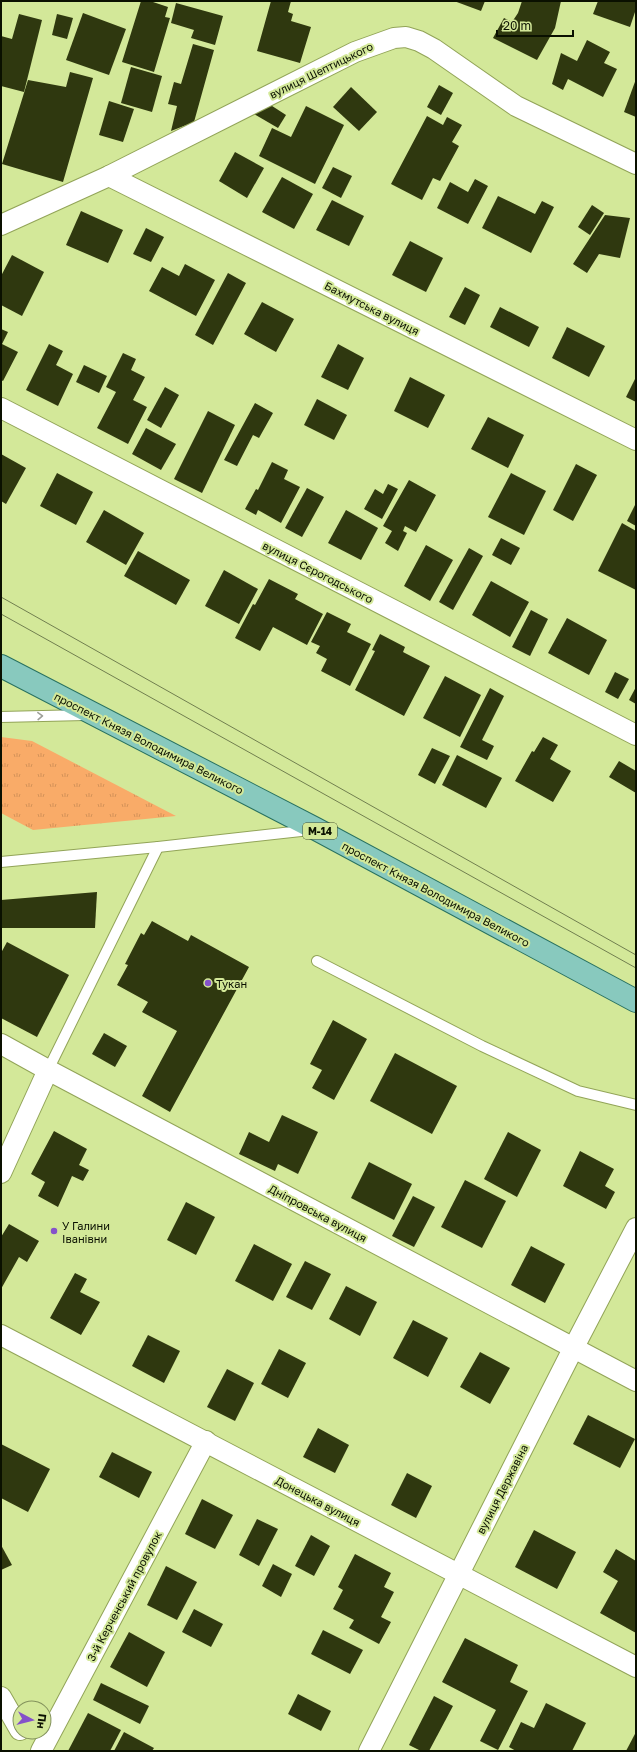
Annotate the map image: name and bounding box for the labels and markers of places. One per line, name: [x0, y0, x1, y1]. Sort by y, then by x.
place label: Тукан: [216, 977, 247, 990]
marker: Тукан: [203, 978, 213, 988]
place label: У Галини Іванівни: [62, 1219, 110, 1245]
marker: У Галини Іванівни: [49, 1226, 59, 1236]

